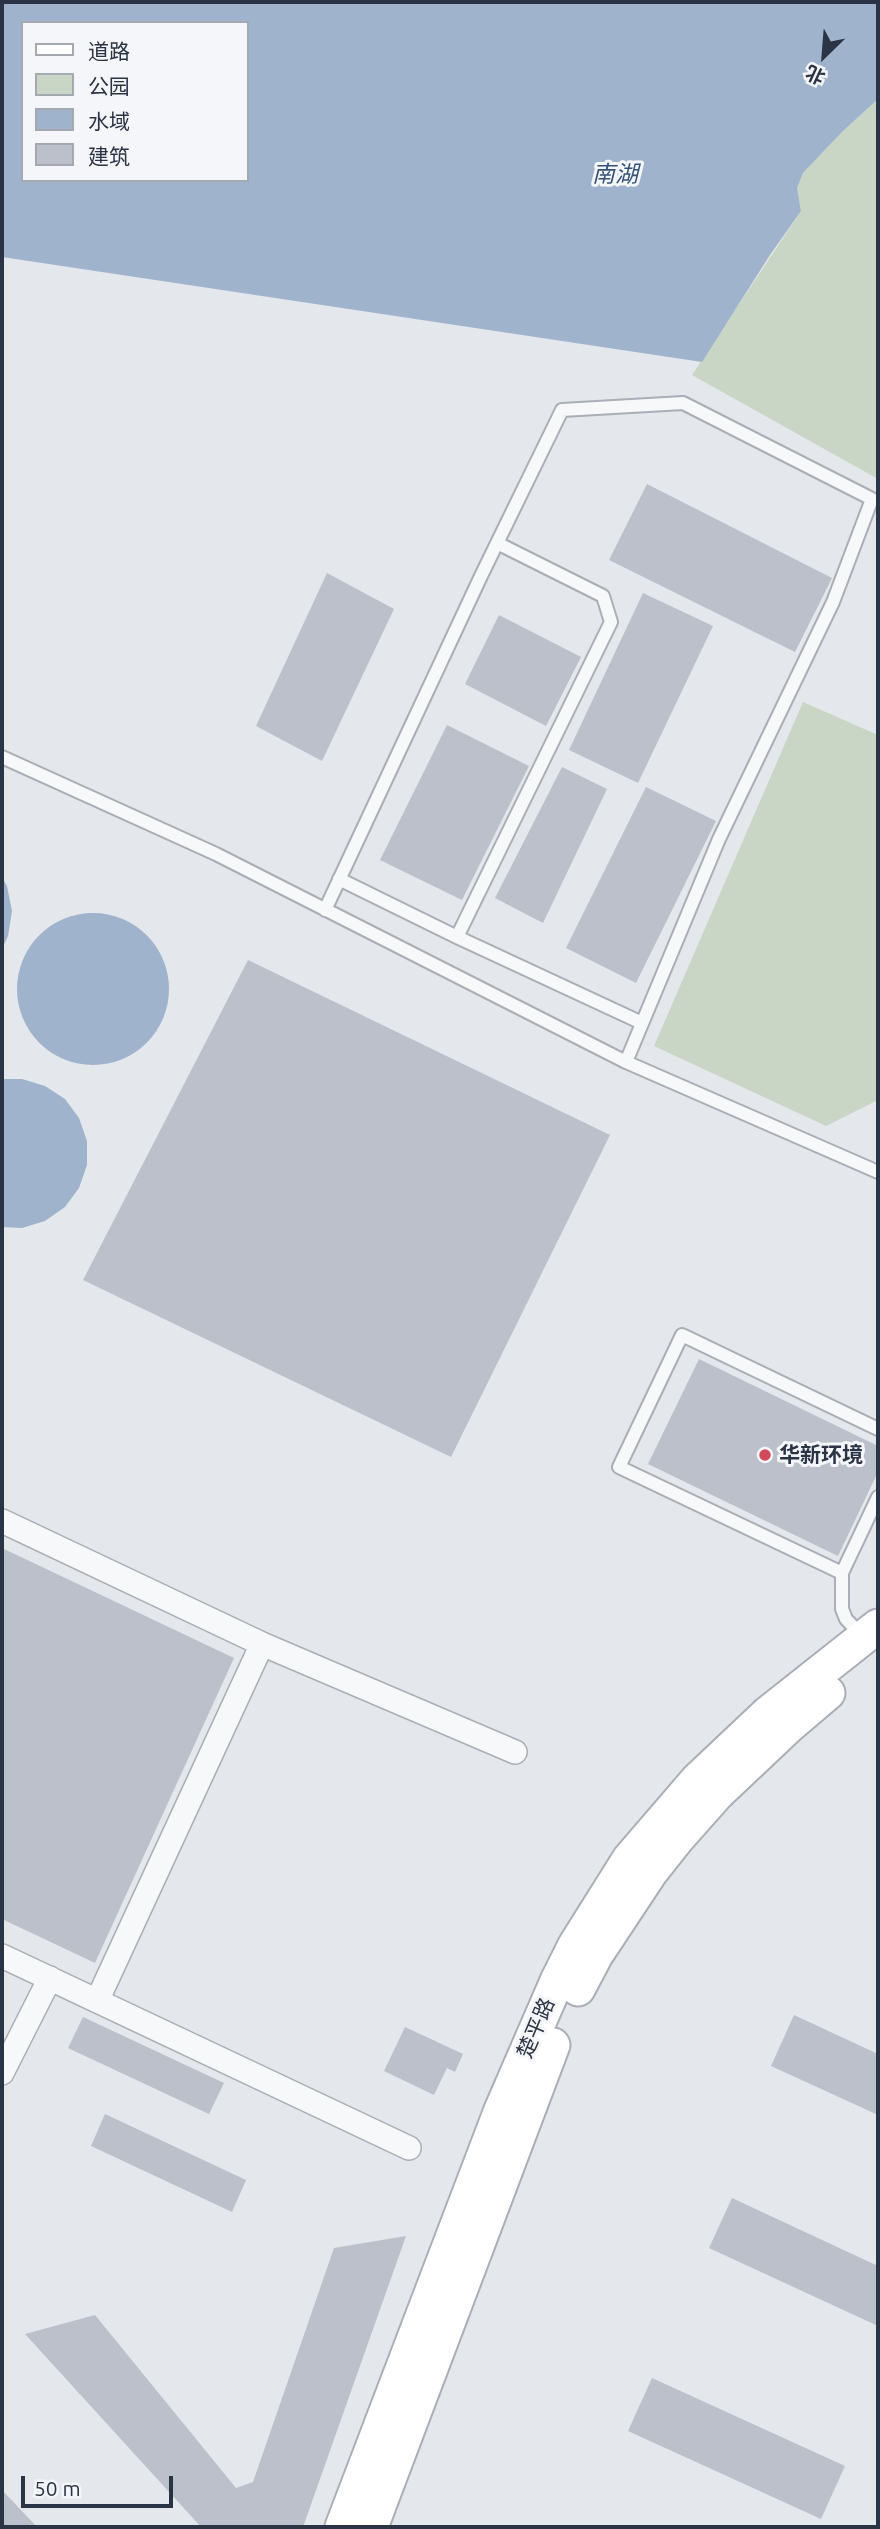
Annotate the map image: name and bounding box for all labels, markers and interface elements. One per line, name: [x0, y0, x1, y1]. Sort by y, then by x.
legend: [21, 21, 248, 182]
north arrow: [789, 21, 859, 91]
text: 道路: [88, 39, 130, 63]
text: 北: [802, 61, 828, 89]
text: 公园: [88, 74, 130, 98]
text: 水域: [88, 109, 130, 133]
text: 建筑: [88, 144, 130, 168]
water label: 南湖: [592, 160, 638, 188]
place label: 华新环境: [779, 1442, 863, 1468]
marker: 华新环境: [757, 1447, 773, 1463]
street label: 楚平路: [512, 1994, 560, 2062]
scale bar: [24, 2462, 177, 2506]
text: 50 m: [34, 2476, 81, 2500]

